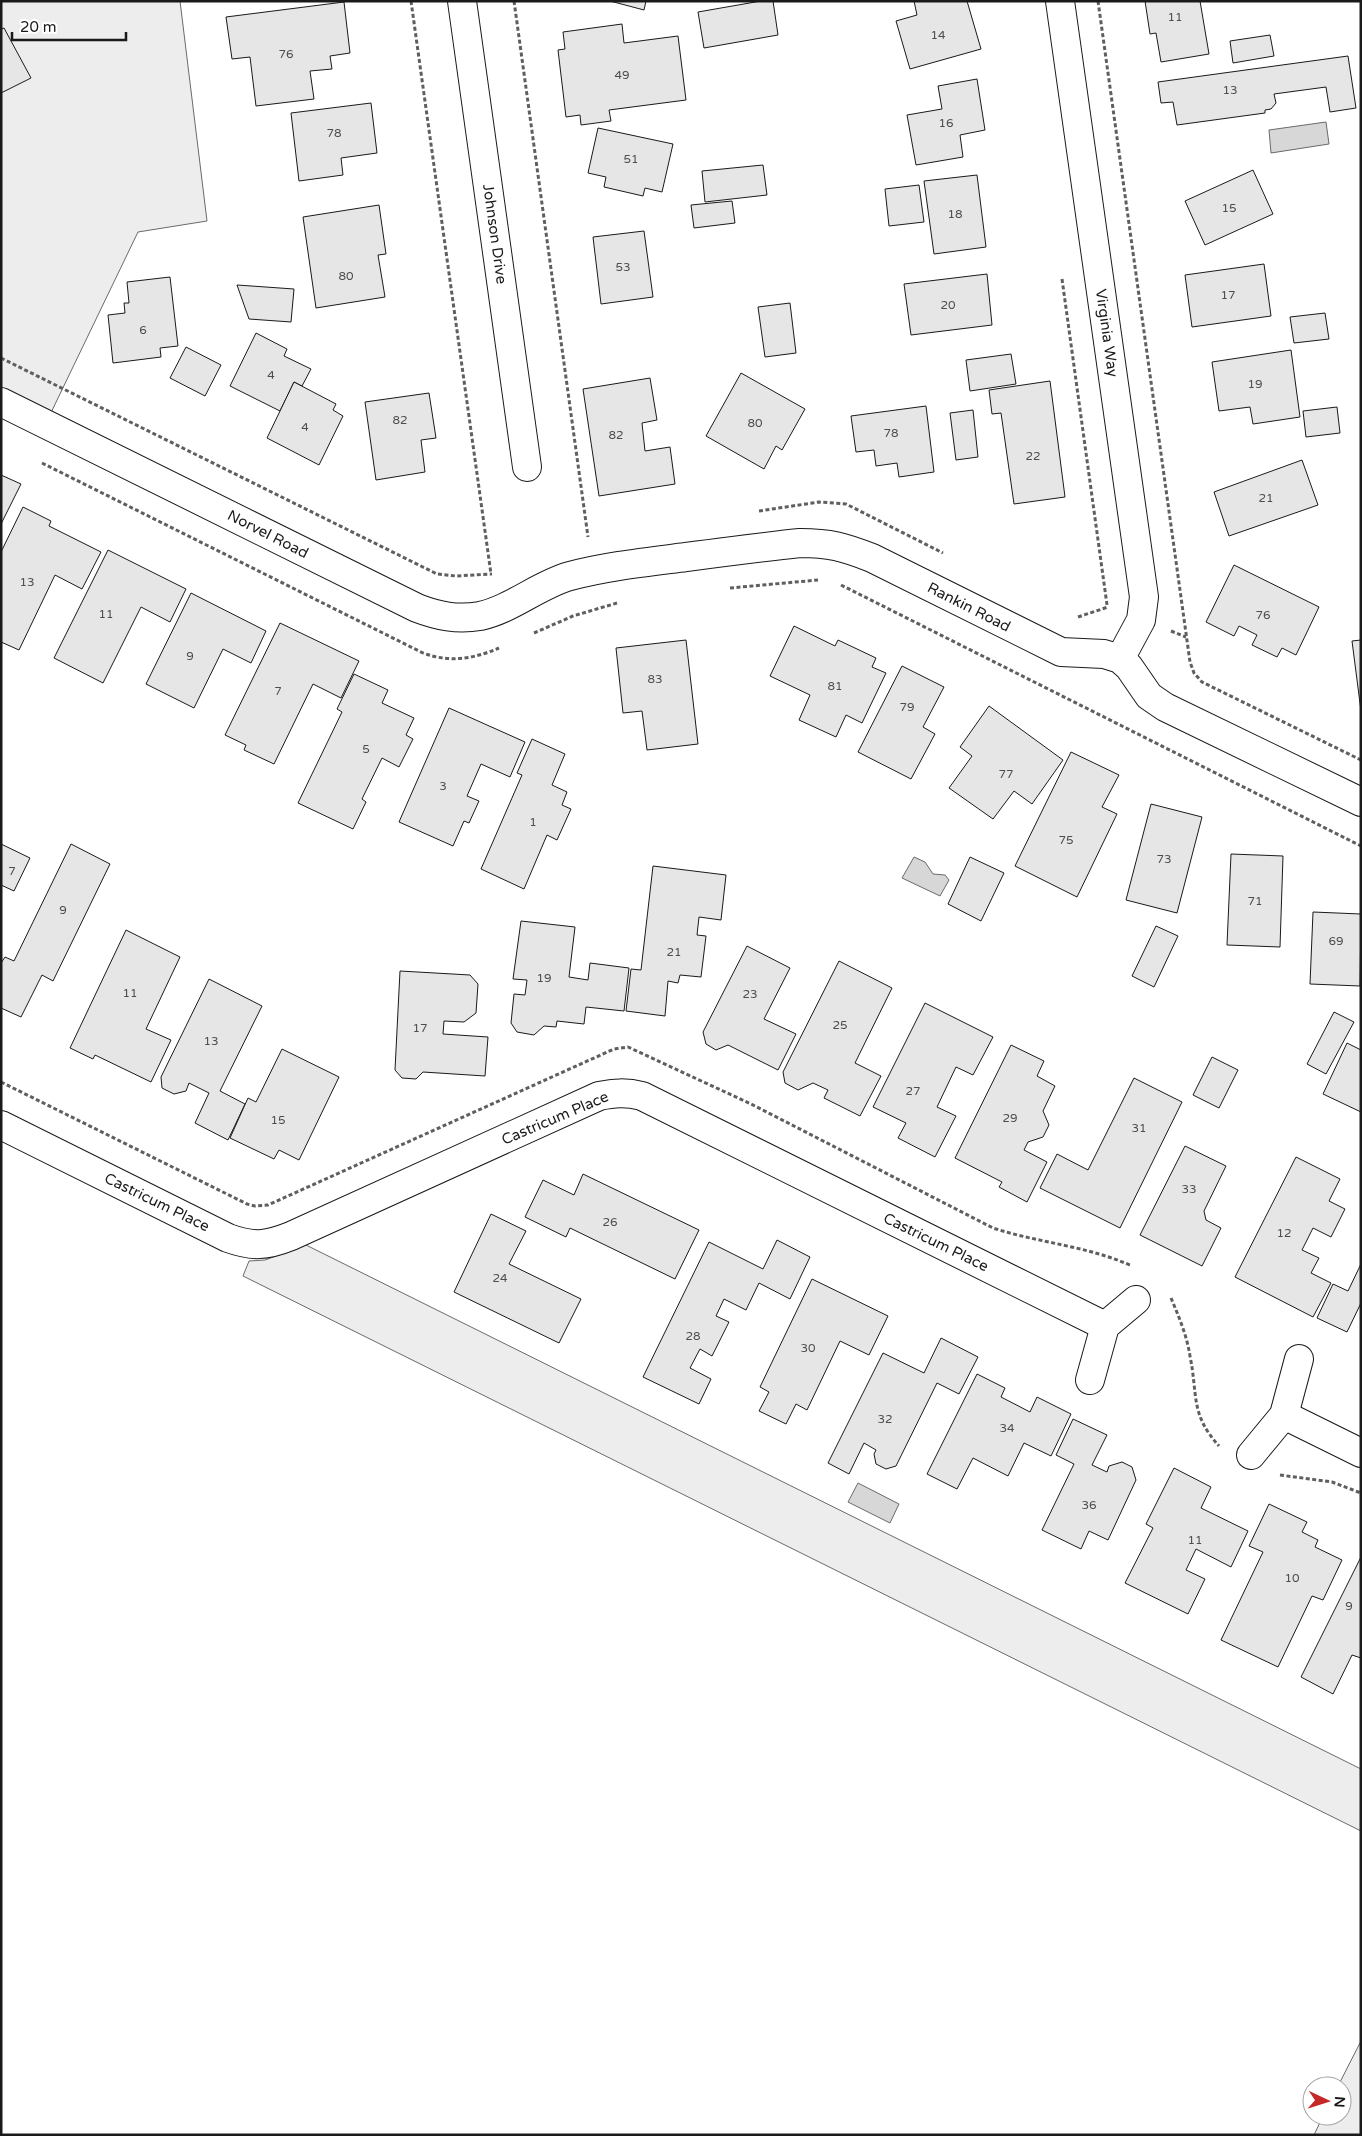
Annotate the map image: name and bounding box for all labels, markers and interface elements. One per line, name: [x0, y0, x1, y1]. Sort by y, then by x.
scale bar: [12, 10, 126, 42]
house number: 11: [1167, 10, 1183, 24]
text: 20 m: [20, 18, 57, 36]
house number: 14: [930, 28, 946, 42]
house number: 76: [278, 47, 294, 61]
house number: 49: [614, 68, 630, 82]
house number: 13: [1222, 83, 1238, 97]
house number: 16: [938, 116, 954, 130]
house number: 78: [326, 126, 342, 140]
house number: 51: [623, 152, 639, 166]
street label: Johnson Drive: [479, 183, 511, 285]
house number: 15: [1221, 201, 1237, 215]
house number: 18: [947, 207, 963, 221]
house number: 53: [615, 260, 631, 274]
house number: 80: [338, 269, 354, 283]
street label: Virginia Way: [1092, 288, 1122, 378]
house number: 17: [1220, 288, 1236, 302]
house number: 20: [940, 298, 956, 312]
house number: 6: [139, 323, 147, 337]
house number: 4: [267, 368, 275, 382]
house number: 19: [1247, 377, 1263, 391]
house number: 82: [392, 413, 408, 427]
house number: 80: [747, 416, 763, 430]
house number: 4: [301, 420, 309, 434]
house number: 78: [883, 426, 899, 440]
house number: 82: [608, 428, 624, 442]
house number: 22: [1025, 449, 1041, 463]
house number: 21: [1258, 491, 1274, 505]
street label: Norvel Road: [225, 506, 311, 562]
house number: 13: [19, 575, 35, 589]
street label: Rankin Road: [924, 578, 1014, 636]
house number: 11: [98, 607, 114, 621]
house number: 76: [1255, 608, 1271, 622]
house number: 9: [186, 649, 194, 663]
house number: 83: [647, 672, 663, 686]
house number: 81: [827, 679, 843, 693]
house number: 7: [274, 684, 282, 698]
house number: 79: [899, 700, 915, 714]
house number: 5: [362, 742, 370, 756]
house number: 77: [998, 767, 1014, 781]
house number: 3: [439, 779, 447, 793]
house number: 1: [529, 815, 537, 829]
house number: 75: [1058, 833, 1074, 847]
house number: 73: [1156, 852, 1172, 866]
house number: 7: [8, 864, 16, 878]
house number: 71: [1247, 894, 1263, 908]
house number: 9: [59, 903, 67, 917]
house number: 69: [1328, 934, 1344, 948]
house number: 21: [666, 945, 682, 959]
house number: 19: [536, 971, 552, 985]
house number: 11: [122, 986, 138, 1000]
house number: 23: [742, 987, 758, 1001]
house number: 25: [832, 1018, 848, 1032]
house number: 17: [412, 1021, 428, 1035]
house number: 13: [203, 1034, 219, 1048]
house number: 27: [905, 1084, 921, 1098]
street label: Castricum Place: [499, 1087, 611, 1149]
house number: 29: [1002, 1111, 1018, 1125]
house number: 15: [270, 1113, 286, 1127]
house number: 31: [1131, 1121, 1147, 1135]
street label: Castricum Place: [102, 1169, 212, 1235]
house number: 33: [1181, 1182, 1197, 1196]
street label: Castricum Place: [881, 1209, 991, 1275]
house number: 26: [602, 1215, 618, 1229]
house number: 12: [1276, 1226, 1292, 1240]
house number: 24: [492, 1271, 508, 1285]
house number: 28: [685, 1329, 701, 1343]
house number: 30: [800, 1341, 816, 1355]
house number: 32: [877, 1412, 893, 1426]
house number: 34: [999, 1421, 1015, 1435]
house number: 36: [1081, 1498, 1097, 1512]
house number: 11: [1187, 1533, 1203, 1547]
house number: 10: [1284, 1571, 1300, 1585]
house number: 9: [1345, 1599, 1353, 1613]
north arrow: [1302, 2076, 1352, 2126]
text: N: [1331, 2096, 1348, 2108]

